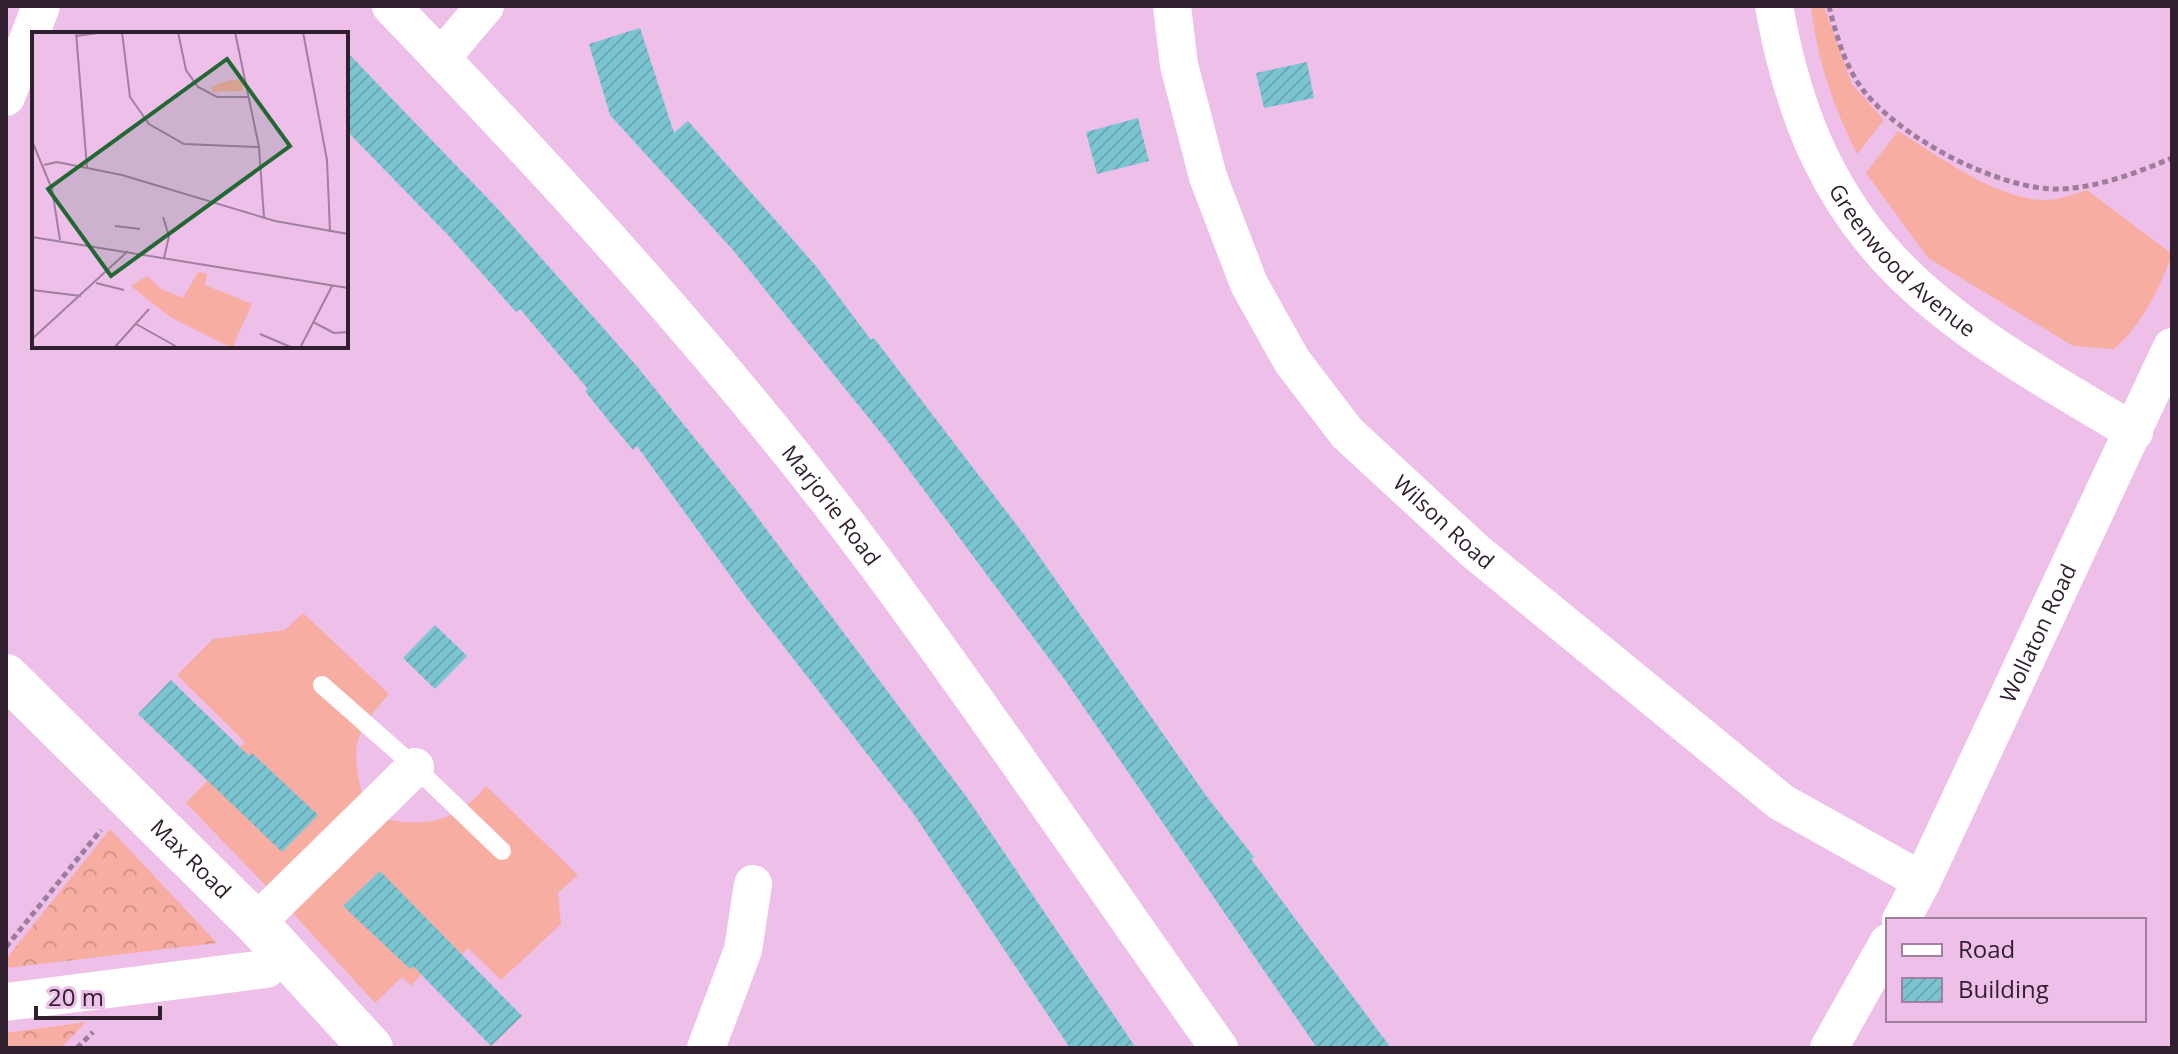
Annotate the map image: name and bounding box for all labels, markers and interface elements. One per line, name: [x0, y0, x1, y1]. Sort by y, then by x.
inset map: [32, 32, 348, 348]
street label: Greenwood Avenue: [1823, 178, 1982, 343]
street label: Marjorie Road: [776, 438, 888, 571]
street label: Wilson Road: [1388, 467, 1501, 575]
street label: Wollaton Road: [1992, 559, 2082, 707]
street label: Max Road: [145, 812, 238, 904]
legend: [1886, 918, 2146, 1022]
text: Road: [1958, 932, 2015, 965]
scale bar: [36, 970, 160, 1020]
text: Building: [1958, 972, 2049, 1005]
text: 20 m: [48, 980, 104, 1013]

